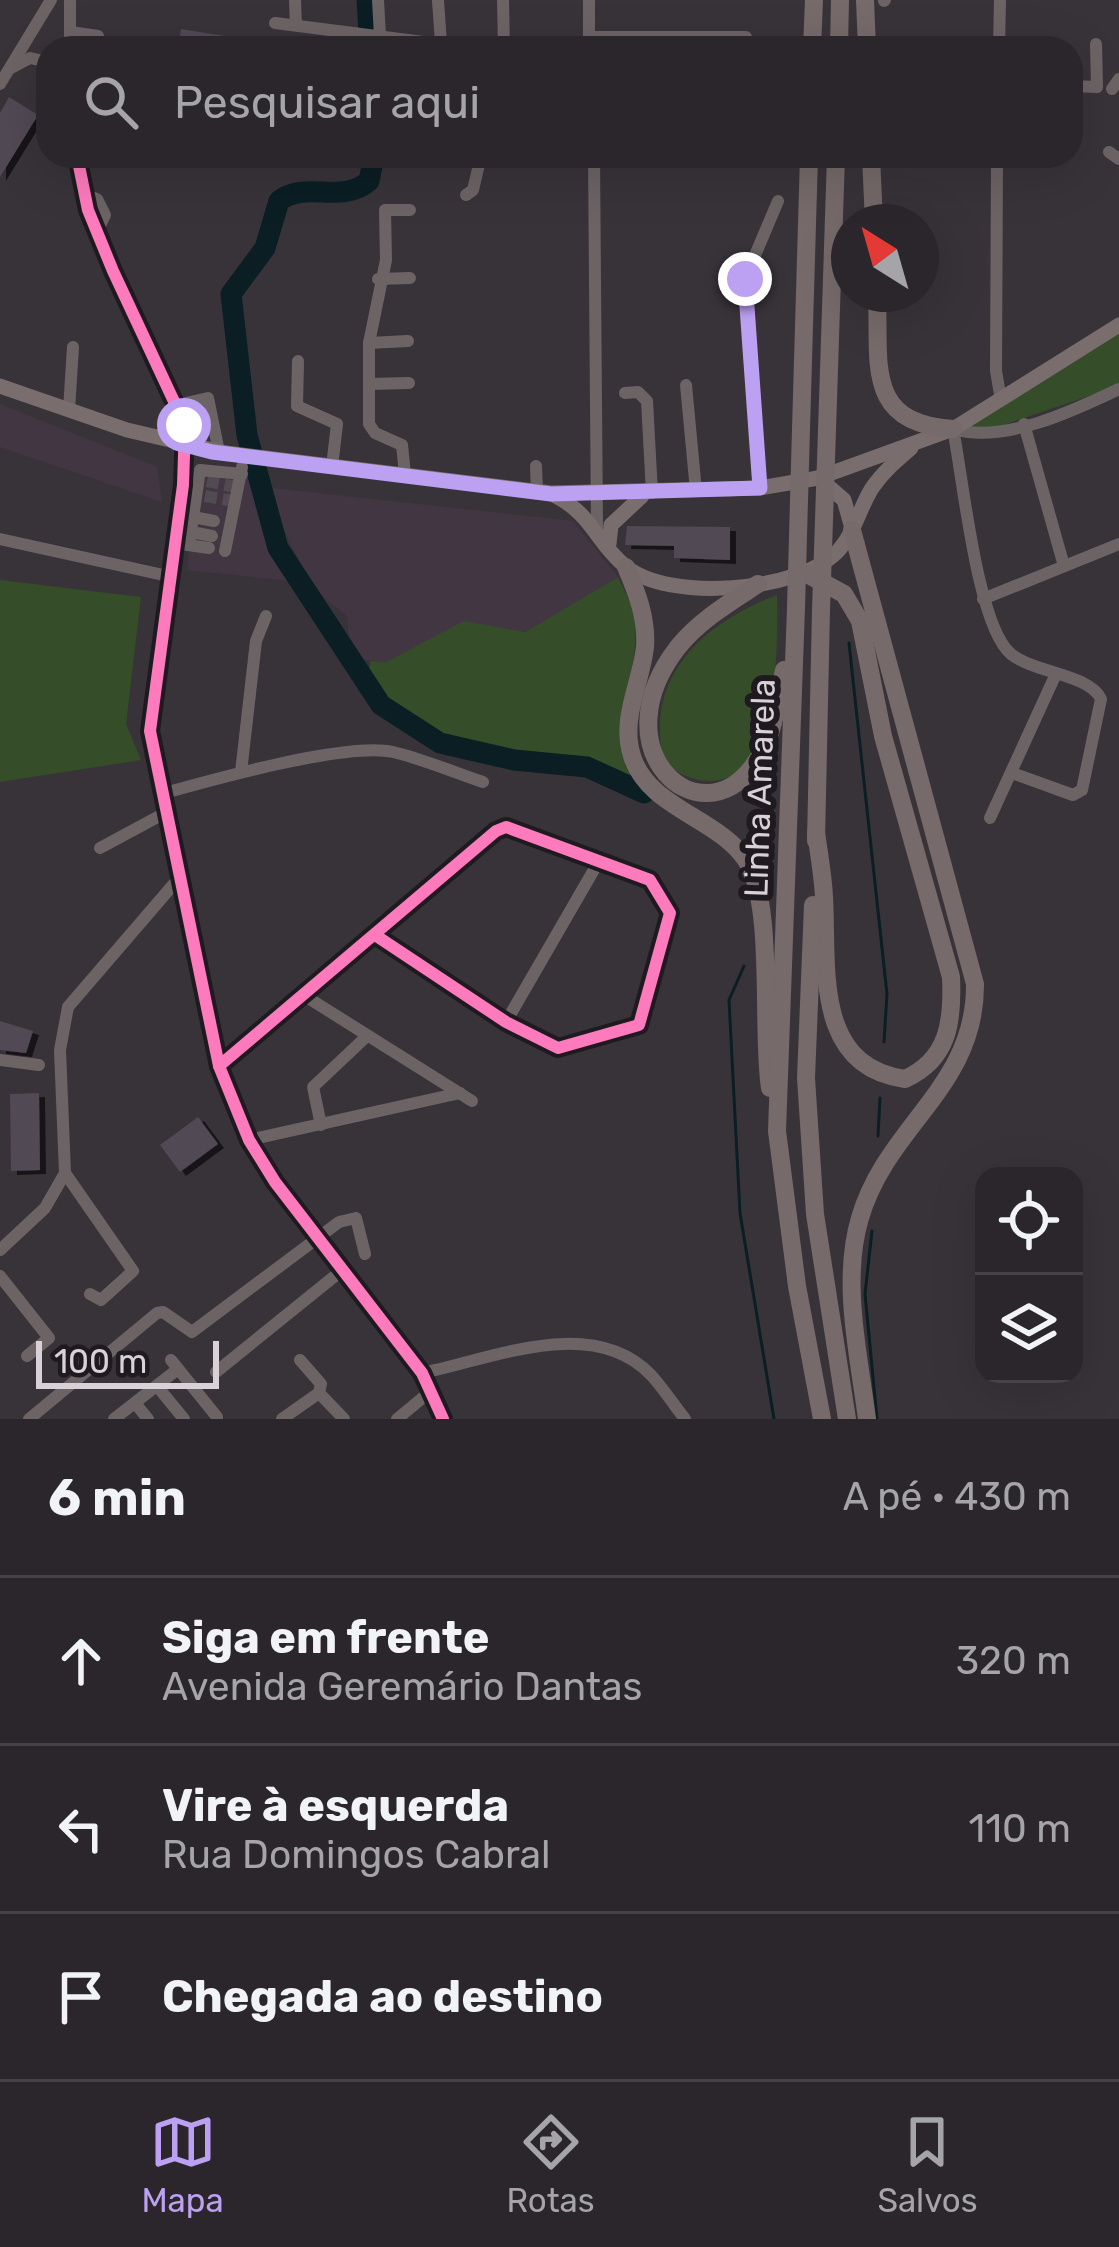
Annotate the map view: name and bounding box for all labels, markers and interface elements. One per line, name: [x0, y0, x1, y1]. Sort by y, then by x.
search box: [36, 36, 1083, 168]
icon: search: [78, 69, 144, 135]
text: Pesquisar aqui: [174, 76, 480, 129]
north arrow: [831, 204, 939, 312]
route end: [718, 252, 772, 306]
route start: [157, 398, 211, 452]
street label: Linha Amarela: [736, 678, 783, 898]
map controls: [975, 1167, 1083, 1383]
button: locate: [975, 1167, 1083, 1275]
button: layers: [975, 1275, 1083, 1383]
scale bar: [36, 1335, 219, 1388]
text: 100 m: [54, 1342, 147, 1381]
text: 6 min: [48, 1467, 186, 1528]
text: A pé · 430 m: [843, 1474, 1071, 1520]
text: Siga em frente: [162, 1611, 489, 1664]
icon: ahead: [48, 1628, 114, 1694]
text: 320 m: [956, 1638, 1071, 1684]
text: Avenida Geremário Dantas: [162, 1664, 643, 1710]
text: Vire à esquerda: [162, 1779, 509, 1832]
icon: left: [48, 1796, 114, 1862]
text: 110 m: [969, 1806, 1071, 1852]
text: Rua Domingos Cabral: [162, 1832, 550, 1878]
icon: arrive: [48, 1964, 114, 2030]
text: Chegada ao destino: [162, 1970, 603, 2023]
tab: Mapa: [141, 2109, 224, 2220]
tab: Rotas: [506, 2109, 595, 2220]
tab: Salvos: [877, 2109, 978, 2220]

